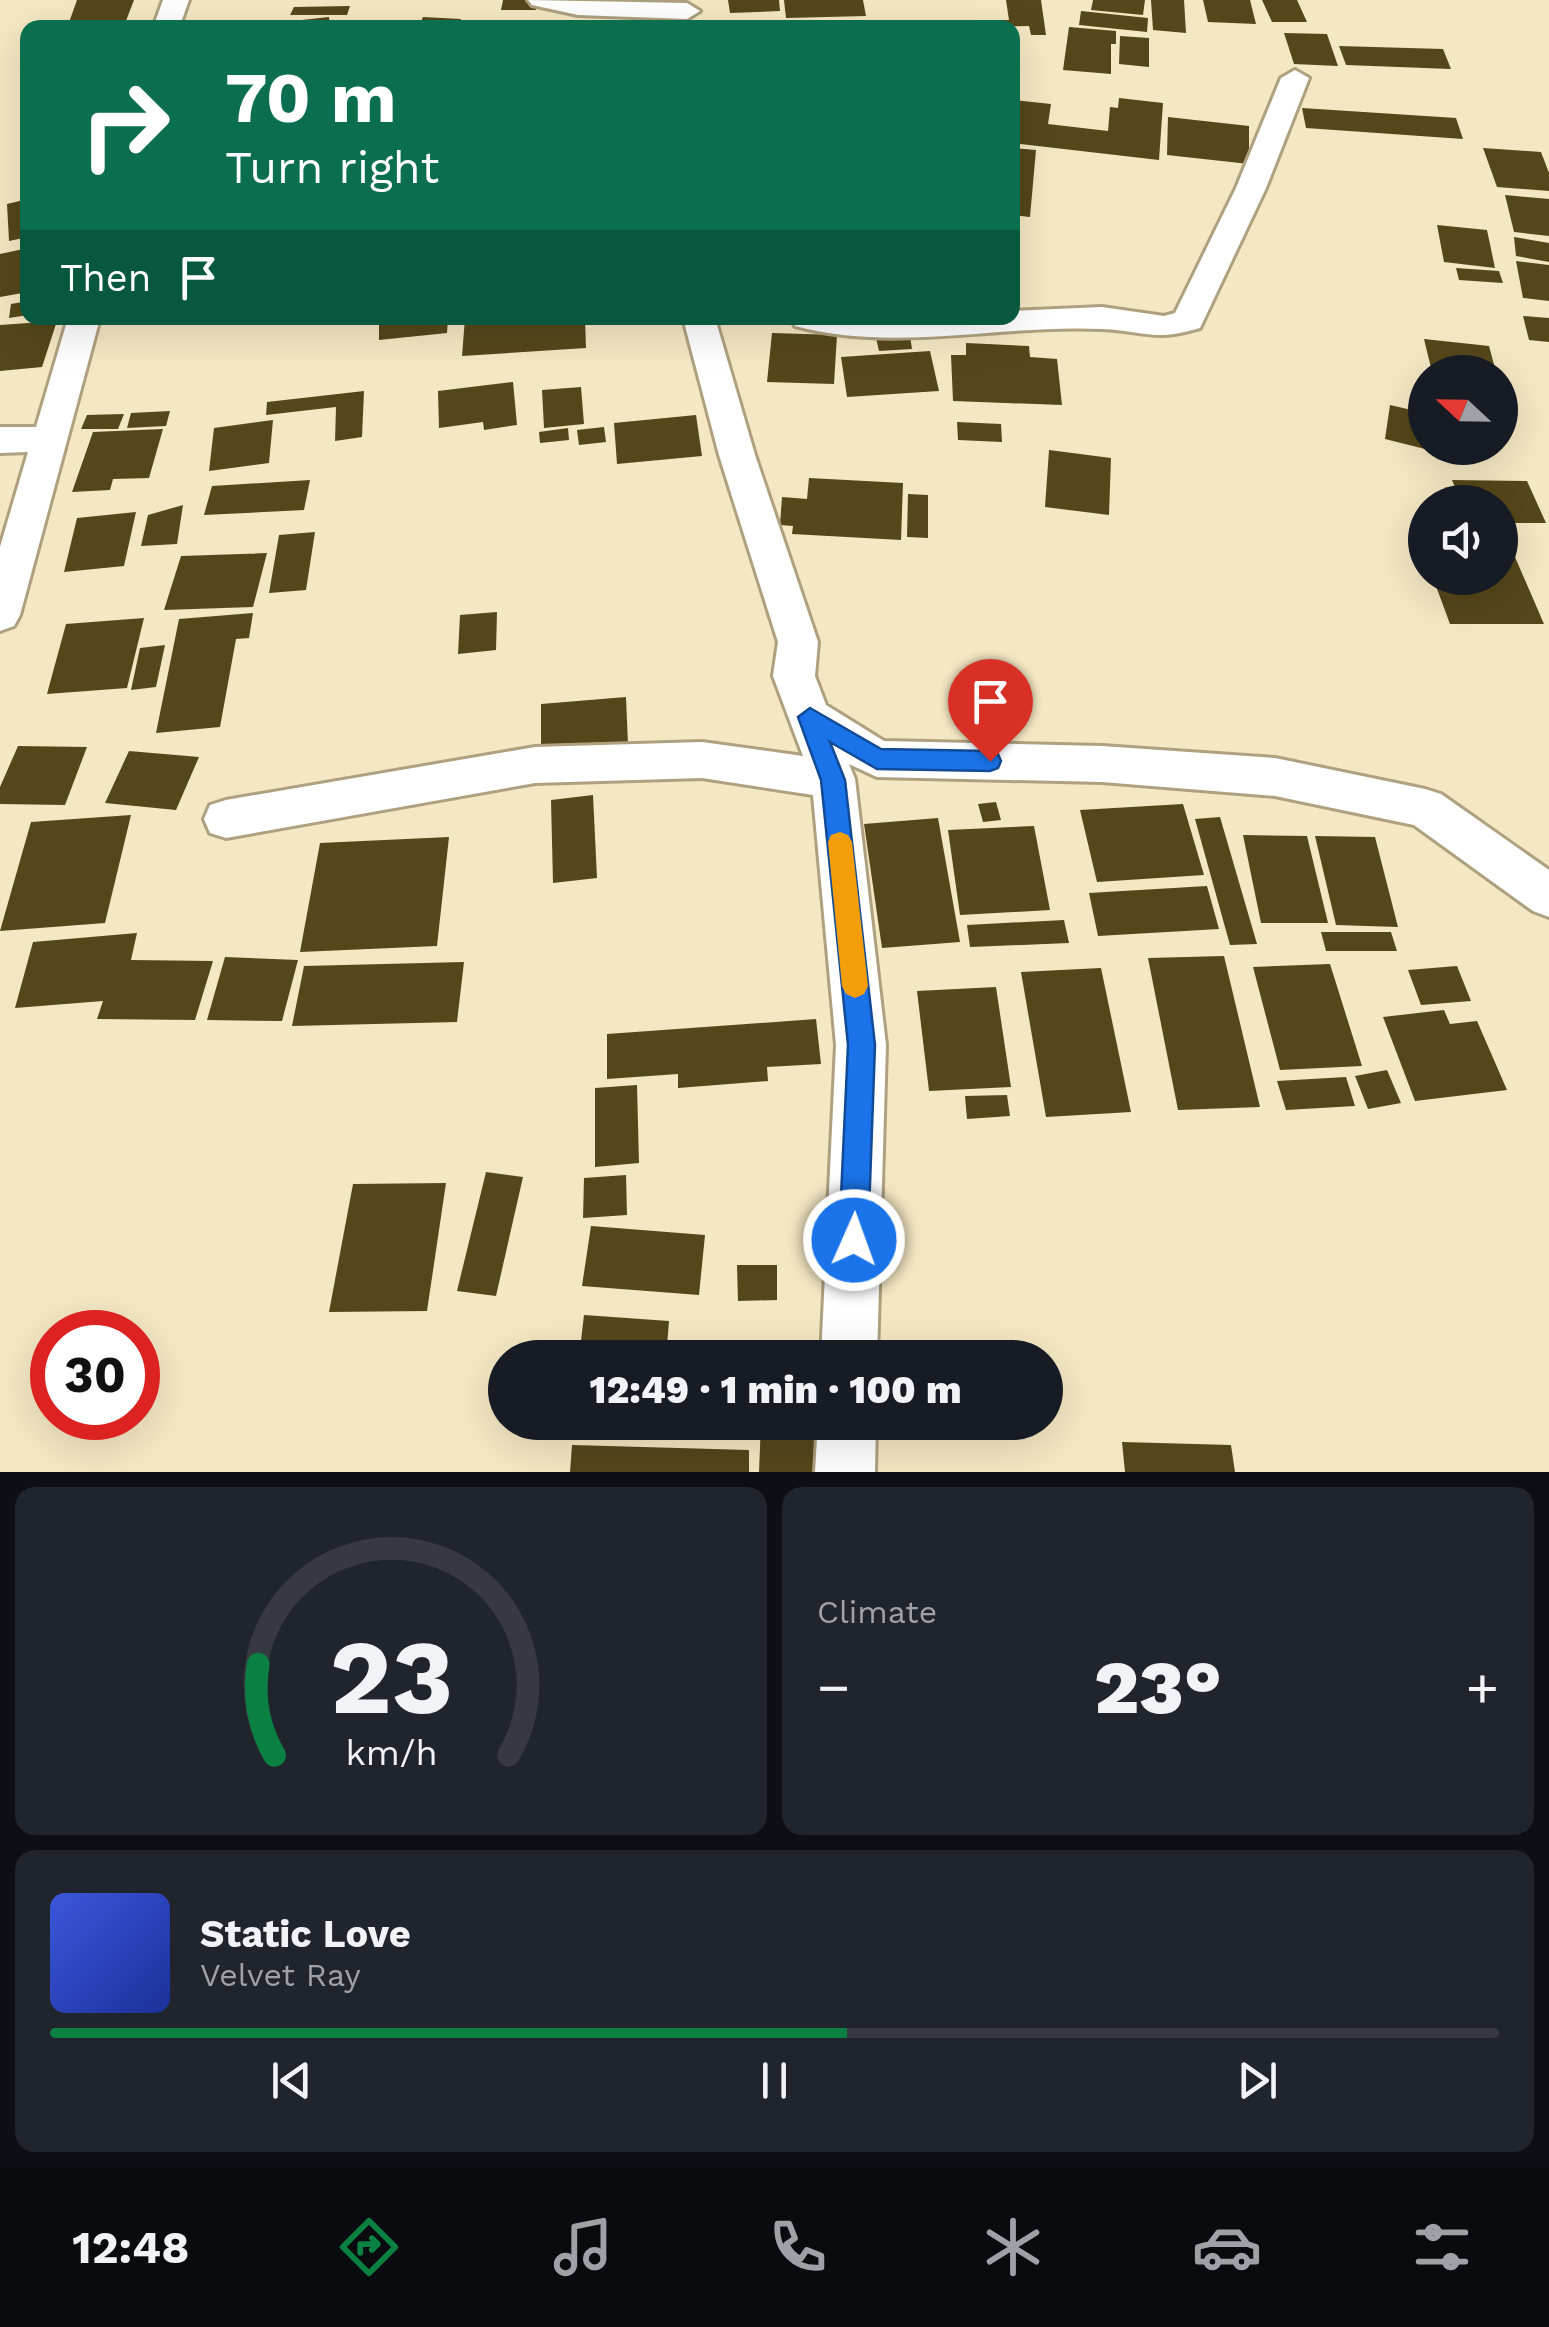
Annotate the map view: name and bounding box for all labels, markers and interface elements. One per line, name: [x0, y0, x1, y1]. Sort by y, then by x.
text: 70 m: [225, 57, 397, 139]
icon: right: [60, 60, 190, 190]
text: Turn right: [225, 141, 439, 194]
icon: arrive: [171, 250, 226, 305]
text: Then: [60, 256, 151, 300]
north arrow: [1408, 355, 1518, 465]
map controls: [1408, 355, 1518, 595]
button: sound: [1408, 485, 1518, 595]
pin: [948, 659, 1033, 762]
icon: arrive: [963, 674, 1018, 729]
position arrow: [802, 1188, 906, 1292]
speed limit sign: 30: [30, 1310, 160, 1440]
text: 12:49 · 1 min · 100 m: [589, 1368, 962, 1412]
text: Climate: [817, 1593, 937, 1631]
text: 23: [329, 1616, 453, 1738]
text: 23°: [1094, 1643, 1222, 1731]
text: −: [817, 1655, 850, 1719]
text: +: [1466, 1655, 1499, 1719]
text: km/h: [345, 1732, 437, 1774]
text: Static Love: [200, 1912, 411, 1956]
text: Velvet Ray: [200, 1956, 361, 1994]
icon: previous: [264, 2053, 319, 2108]
icon: pause: [747, 2053, 802, 2108]
icon: next: [1230, 2053, 1285, 2108]
icon: directions: [334, 2212, 404, 2282]
icon: music: [548, 2212, 618, 2282]
icon: phone: [763, 2212, 833, 2282]
icon: climate: [978, 2212, 1048, 2282]
icon: car: [1192, 2212, 1262, 2282]
icon: filters: [1407, 2212, 1477, 2282]
text: 12:48: [72, 2221, 189, 2274]

